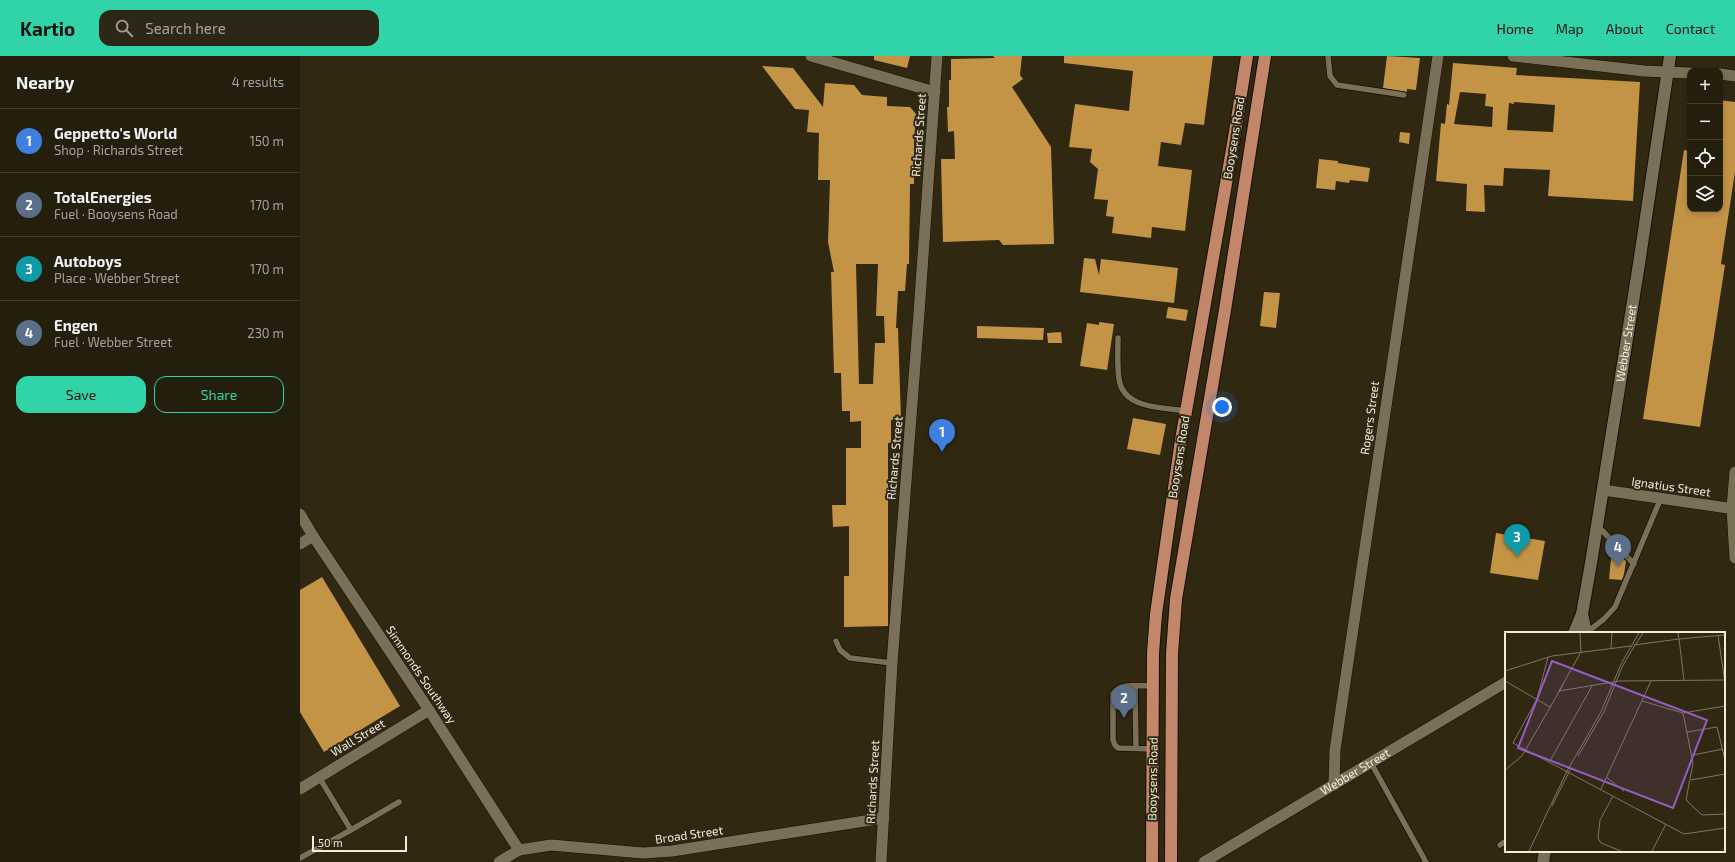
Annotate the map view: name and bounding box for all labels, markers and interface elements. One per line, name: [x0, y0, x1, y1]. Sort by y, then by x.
search box: [99, 10, 379, 46]
text: Kartio: [20, 17, 75, 40]
icon: search: [113, 17, 135, 39]
text: Search here: [145, 19, 226, 37]
text: Home: [1497, 20, 1534, 37]
text: Map: [1556, 20, 1584, 37]
text: About: [1606, 20, 1644, 37]
text: Contact: [1666, 20, 1715, 37]
map controls: [1687, 68, 1723, 212]
button: +: [1687, 68, 1723, 104]
text: Nearby: [16, 72, 74, 92]
text: 4 results: [232, 74, 284, 90]
street label: Richards Street: [908, 92, 928, 177]
street label: Booysens Road: [1220, 96, 1246, 180]
button: −: [1687, 104, 1723, 140]
text: Geppetto's World: [54, 124, 177, 142]
text: 1: [26, 133, 32, 149]
text: 150 m: [250, 133, 284, 149]
button: locate: [1687, 140, 1723, 176]
text: Shop · Richards Street: [54, 142, 183, 158]
button: layers: [1687, 176, 1723, 212]
text: TotalEnergies: [54, 188, 152, 206]
text: 2: [25, 197, 33, 213]
text: 170 m: [250, 197, 284, 213]
text: Fuel · Booysens Road: [54, 206, 178, 222]
text: Autoboys: [54, 252, 122, 270]
text: 3: [25, 261, 33, 277]
text: 170 m: [250, 261, 284, 277]
text: Place · Webber Street: [54, 270, 179, 286]
street label: Webber Street: [1612, 303, 1638, 383]
text: Engen: [54, 316, 98, 334]
text: 4: [25, 325, 33, 341]
text: 230 m: [247, 325, 284, 341]
text: Fuel · Webber Street: [54, 334, 172, 350]
button: Save: [16, 376, 146, 413]
button: Share: [154, 376, 284, 413]
street label: Rogers Street: [1357, 380, 1381, 456]
your location: [1212, 397, 1232, 417]
street label: Richards Street: [883, 415, 905, 500]
street label: Booysens Road: [1165, 415, 1191, 499]
pin: 1: [929, 419, 955, 452]
street label: Ignatius Street: [1631, 474, 1712, 499]
pin: 3: [1504, 524, 1530, 557]
pin: 4: [1605, 534, 1631, 567]
street label: Simmonds Southway: [384, 623, 460, 727]
inset map: [1505, 632, 1725, 852]
pin: 2: [1111, 685, 1137, 718]
street label: Wall Street: [328, 715, 387, 759]
street label: Booysens Road: [1144, 737, 1160, 821]
street label: Richards Street: [863, 739, 881, 824]
street label: Webber Street: [1317, 745, 1392, 797]
street label: Broad Street: [654, 822, 724, 846]
scale bar: [312, 834, 407, 853]
text: 50 m: [318, 836, 343, 849]

